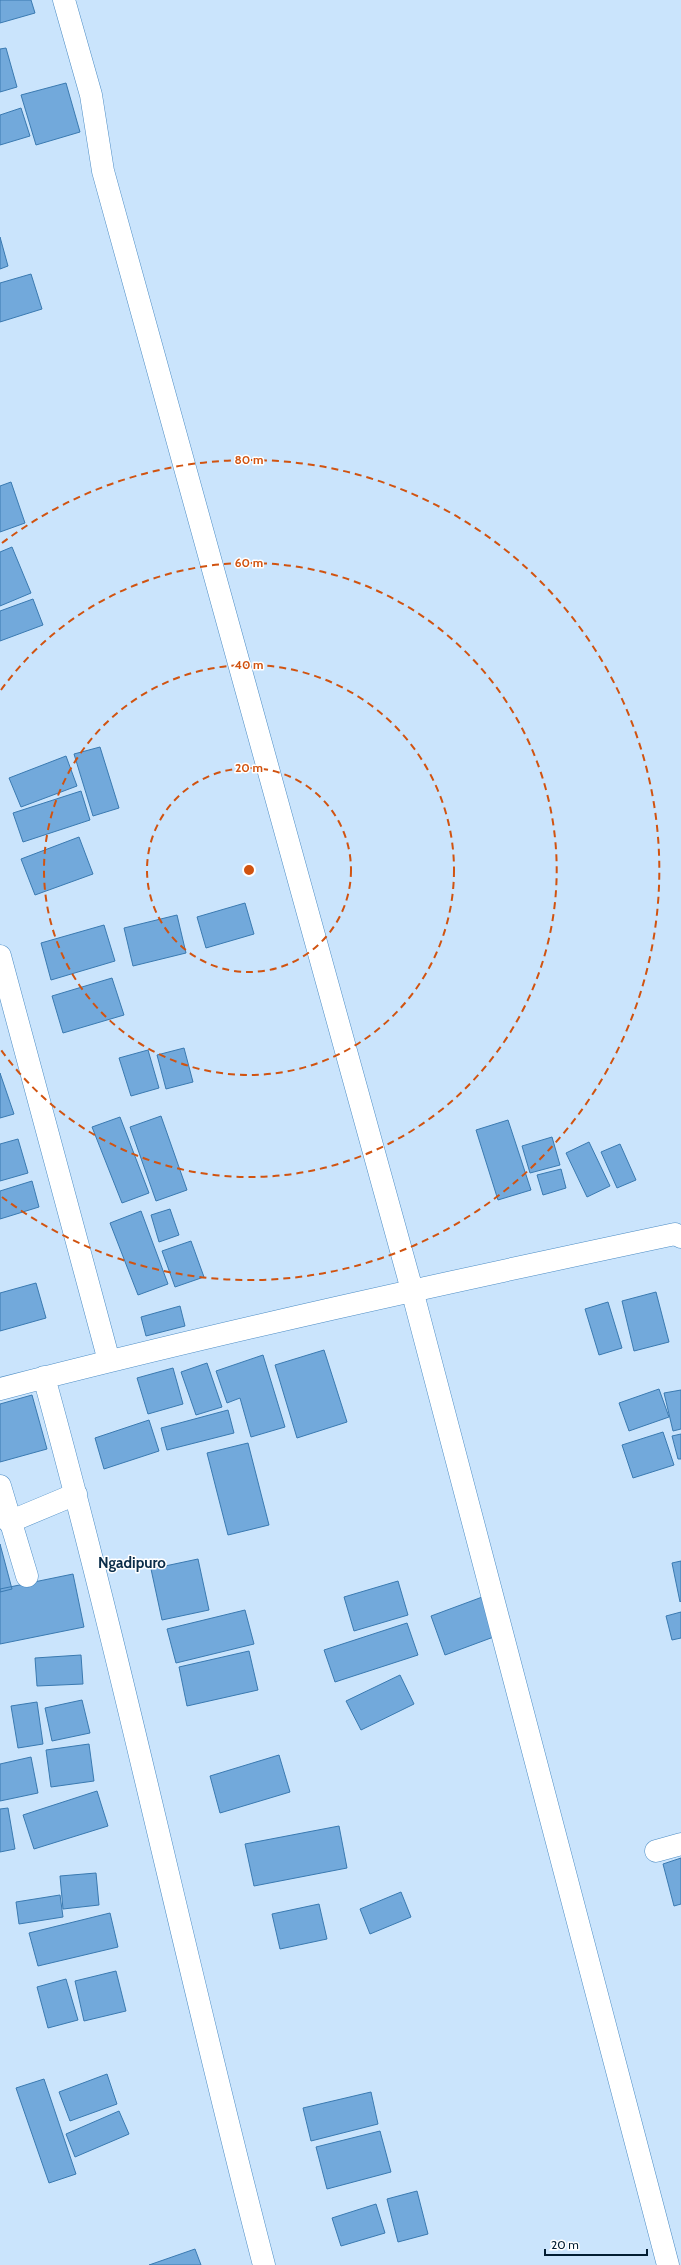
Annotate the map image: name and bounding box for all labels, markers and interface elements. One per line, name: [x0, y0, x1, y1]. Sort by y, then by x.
text: 80 m: [235, 452, 263, 467]
text: 60 m: [235, 555, 263, 570]
text: 40 m: [234, 657, 264, 672]
text: 20 m: [235, 760, 263, 775]
centre of rings: [242, 863, 256, 877]
district label: Ngadipuro: [98, 1554, 166, 1572]
scale bar: [545, 2231, 647, 2257]
text: 20 m: [551, 2237, 579, 2252]

